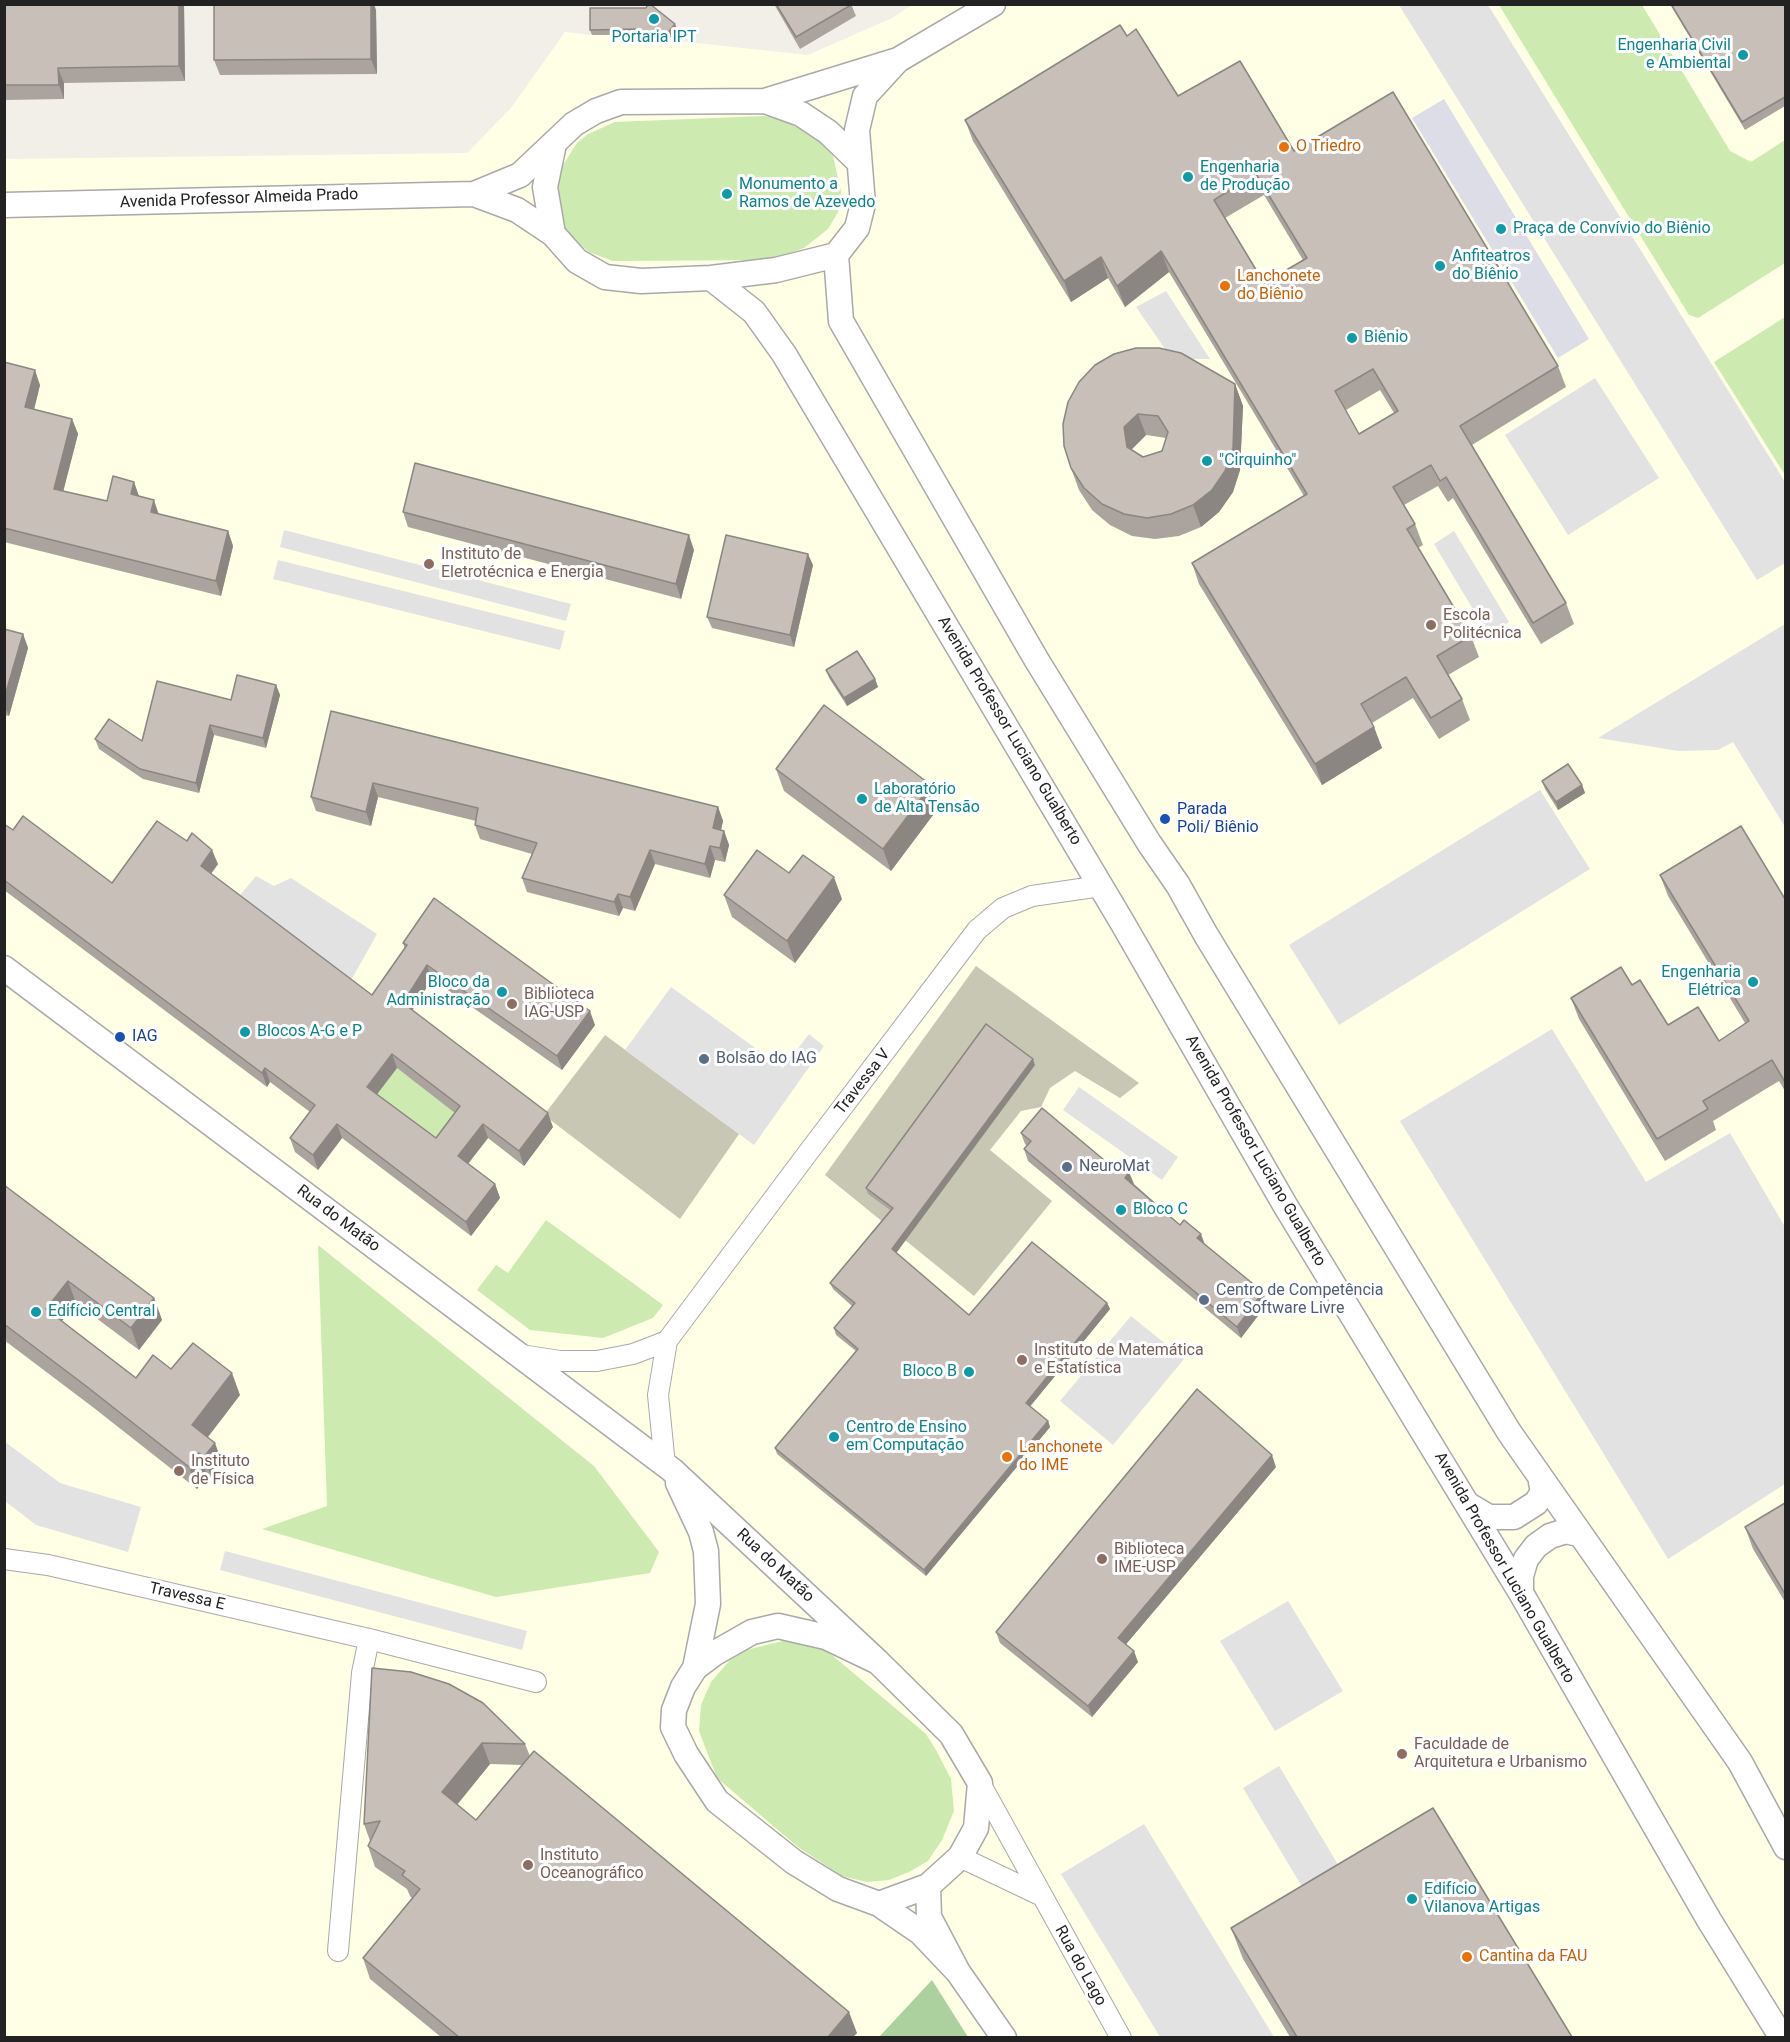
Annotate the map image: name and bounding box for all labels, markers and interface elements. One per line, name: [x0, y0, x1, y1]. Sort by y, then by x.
marker: Portaria IPT: [647, 12, 661, 26]
place label: Portaria IPT: [612, 28, 696, 48]
place label: Engenharia Civil e Ambiental: [1617, 36, 1731, 74]
marker: Engenharia Civil e Ambiental: [1736, 48, 1750, 62]
place label: O Triedro: [1296, 137, 1361, 157]
marker: O Triedro: [1277, 140, 1291, 154]
place label: Engenharia de Produção: [1200, 158, 1290, 196]
marker: Engenharia de Produção: [1181, 170, 1195, 184]
place label: Monumento a Ramos de Azevedo: [739, 175, 875, 213]
street label: Avenida Professor Almeida Prado: [120, 185, 358, 213]
marker: Monumento a Ramos de Azevedo: [720, 187, 734, 201]
place label: Praça de Convívio do Biênio: [1513, 219, 1711, 239]
marker: Praça de Convívio do Biênio: [1494, 222, 1508, 236]
place label: Anfiteatros do Biênio: [1452, 247, 1530, 285]
marker: Anfiteatros do Biênio: [1433, 259, 1447, 273]
place label: Lanchonete do Biênio: [1237, 267, 1321, 305]
marker: Lanchonete do Biênio: [1218, 279, 1232, 293]
place label: Biênio: [1364, 328, 1408, 348]
marker: Biênio: [1345, 331, 1359, 345]
place label: "Cirquinho": [1219, 451, 1296, 471]
marker: "Cirquinho": [1200, 454, 1214, 468]
place label: Instituto de Eletrotécnica e Energia: [441, 545, 604, 583]
marker: Instituto de Eletrotécnica e Energia: [422, 557, 436, 571]
place label: Escola Politécnica: [1443, 606, 1522, 644]
street label: Avenida Professor Luciano Gualberto: [933, 613, 1085, 849]
marker: Escola Politécnica: [1424, 618, 1438, 632]
place label: Laboratório de Alta Tensão: [874, 780, 980, 818]
marker: Laboratório de Alta Tensão: [855, 792, 869, 806]
place label: Parada Poli/ Biênio: [1177, 800, 1259, 838]
marker: Parada Poli/ Biênio: [1158, 812, 1172, 826]
place label: Engenharia Elétrica: [1661, 963, 1741, 1001]
place label: Bloco da Administração: [386, 973, 490, 1011]
marker: Engenharia Elétrica: [1746, 975, 1760, 989]
marker: Bloco da Administração: [495, 985, 509, 999]
place label: Biblioteca IAG-USP: [524, 985, 595, 1023]
marker: Biblioteca IAG-USP: [505, 997, 519, 1011]
place label: Blocos A-G e P: [257, 1022, 362, 1042]
marker: Blocos A-G e P: [238, 1025, 252, 1039]
place label: IAG: [132, 1027, 158, 1047]
marker: IAG: [113, 1030, 127, 1044]
street label: Avenida Professor Luciano Gualberto: [1181, 1032, 1329, 1270]
street label: Travessa V: [831, 1045, 895, 1119]
place label: Bolsão do IAG: [716, 1049, 817, 1069]
marker: Bolsão do IAG: [697, 1052, 711, 1066]
place label: NeuroMat: [1079, 1157, 1150, 1177]
marker: NeuroMat: [1060, 1160, 1074, 1174]
street label: Rua do Matão: [293, 1181, 383, 1257]
place label: Bloco C: [1133, 1200, 1188, 1220]
marker: Bloco C: [1114, 1203, 1128, 1217]
place label: Centro de Competência em Software Livre: [1216, 1281, 1383, 1319]
marker: Centro de Competência em Software Livre: [1197, 1293, 1211, 1307]
place label: Edifício Central: [48, 1302, 155, 1322]
marker: Edifício Central: [29, 1305, 43, 1319]
place label: Instituto de Matemática e Estatística: [1034, 1341, 1204, 1379]
marker: Instituto de Matemática e Estatística: [1015, 1353, 1029, 1367]
place label: Bloco B: [903, 1362, 957, 1382]
marker: Bloco B: [962, 1365, 976, 1379]
place label: Centro de Ensino em Computação: [846, 1418, 967, 1456]
marker: Centro de Ensino em Computação: [827, 1430, 841, 1444]
place label: Lanchonete do IME: [1019, 1438, 1103, 1476]
street label: Avenida Professor Luciano Gualberto: [1430, 1449, 1578, 1687]
marker: Lanchonete do IME: [1000, 1450, 1014, 1464]
place label: Instituto de Física: [191, 1452, 255, 1490]
marker: Instituto de Física: [172, 1464, 186, 1478]
street label: Rua do Matão: [732, 1525, 818, 1607]
place label: Biblioteca IME-USP: [1114, 1540, 1185, 1578]
marker: Biblioteca IME-USP: [1095, 1552, 1109, 1566]
street label: Travessa E: [147, 1579, 227, 1615]
place label: Faculdade de Arquitetura e Urbanismo: [1414, 1735, 1587, 1773]
marker: Faculdade de Arquitetura e Urbanismo: [1395, 1747, 1409, 1761]
place label: Instituto Oceanográfico: [540, 1846, 644, 1884]
marker: Instituto Oceanográfico: [521, 1858, 535, 1872]
place label: Edifício Vilanova Artigas: [1424, 1880, 1540, 1918]
marker: Edifício Vilanova Artigas: [1405, 1892, 1419, 1906]
street label: Rua do Lago: [1050, 1922, 1110, 2010]
place label: Cantina da FAU: [1479, 1947, 1587, 1967]
marker: Cantina da FAU: [1460, 1950, 1474, 1964]

